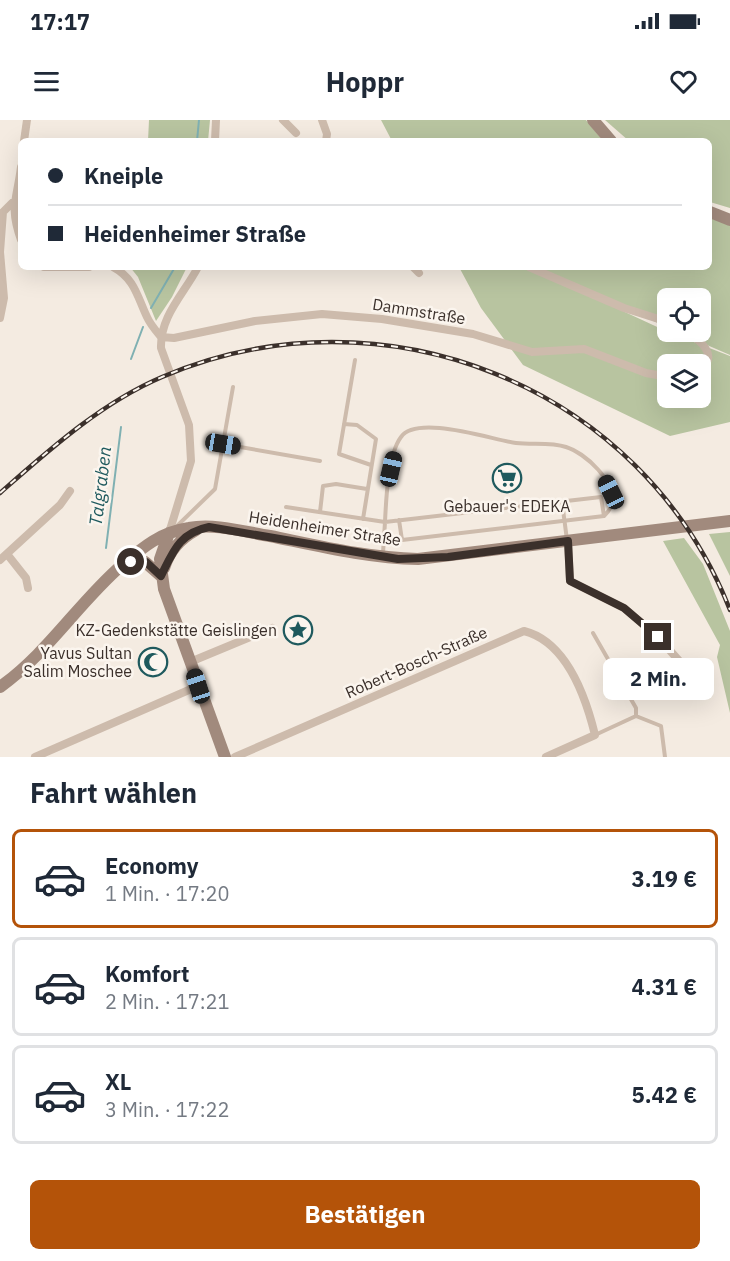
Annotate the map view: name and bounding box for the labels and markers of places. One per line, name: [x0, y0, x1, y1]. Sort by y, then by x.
supermarket icon: Gebauer's EDEKA: [491, 462, 523, 494]
place label: Gebauer's EDEKA: [443, 496, 571, 516]
place icon: KZ-Gedenkstätte Geislingen: [282, 614, 314, 646]
place label: KZ-Gedenkstätte Geislingen: [75, 620, 277, 640]
place label: Yavus Sultan Salim Moschee: [24, 643, 132, 681]
mosque icon: Yavus Sultan Salim Moschee: [137, 646, 169, 678]

